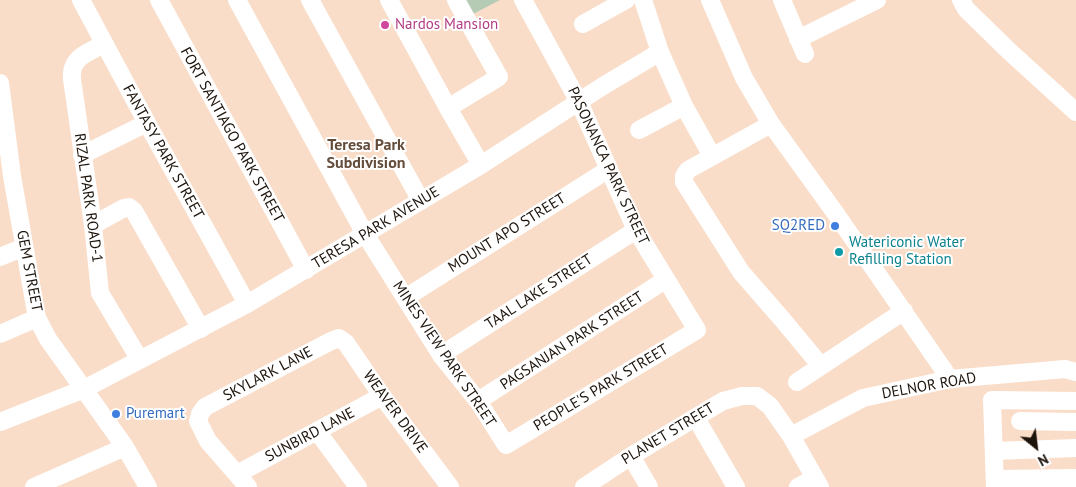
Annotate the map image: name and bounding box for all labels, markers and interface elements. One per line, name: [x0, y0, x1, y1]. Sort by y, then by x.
place label: Nardos Mansion: [395, 16, 498, 34]
marker: Nardos Mansion: [379, 19, 391, 31]
street label: FORT SANTIAGO PARK STREET: [176, 44, 288, 226]
street label: FANTASY PARK STREET: [119, 82, 207, 222]
street label: PASONANCA PARK STREET: [563, 84, 653, 248]
street label: RIZAL PARK ROAD-1: [70, 132, 106, 264]
district label: Teresa Park Subdivision: [327, 135, 405, 173]
street label: TERESA PARK AVENUE: [309, 183, 443, 273]
street label: MOUNT APO STREET: [445, 190, 569, 276]
place label: SQ2RED: [772, 217, 825, 235]
marker: SQ2RED: [829, 220, 841, 232]
street label: GEM STREET: [12, 229, 46, 313]
place label: Watericonic Water Refilling Station: [849, 234, 964, 269]
marker: Watericonic Water Refilling Station: [833, 246, 845, 258]
street label: TAAL LAKE STREET: [482, 251, 596, 333]
street label: MINES VIEW PARK STREET: [389, 278, 499, 430]
street label: PAGSANJAN PARK STREET: [497, 288, 647, 394]
street label: PEOPLE'S PARK STREET: [530, 341, 672, 435]
street label: SKYLARK LANE: [220, 343, 316, 405]
street label: WEAVER DRIVE: [359, 367, 431, 457]
street label: DELNOR ROAD: [880, 369, 978, 403]
street label: PLANET STREET: [618, 399, 718, 469]
street label: SUNBIRD LANE: [262, 404, 358, 466]
place label: Puremart: [126, 405, 185, 423]
marker: Puremart: [110, 408, 122, 420]
north arrow: [1011, 422, 1061, 472]
text: N: [1035, 450, 1052, 470]

